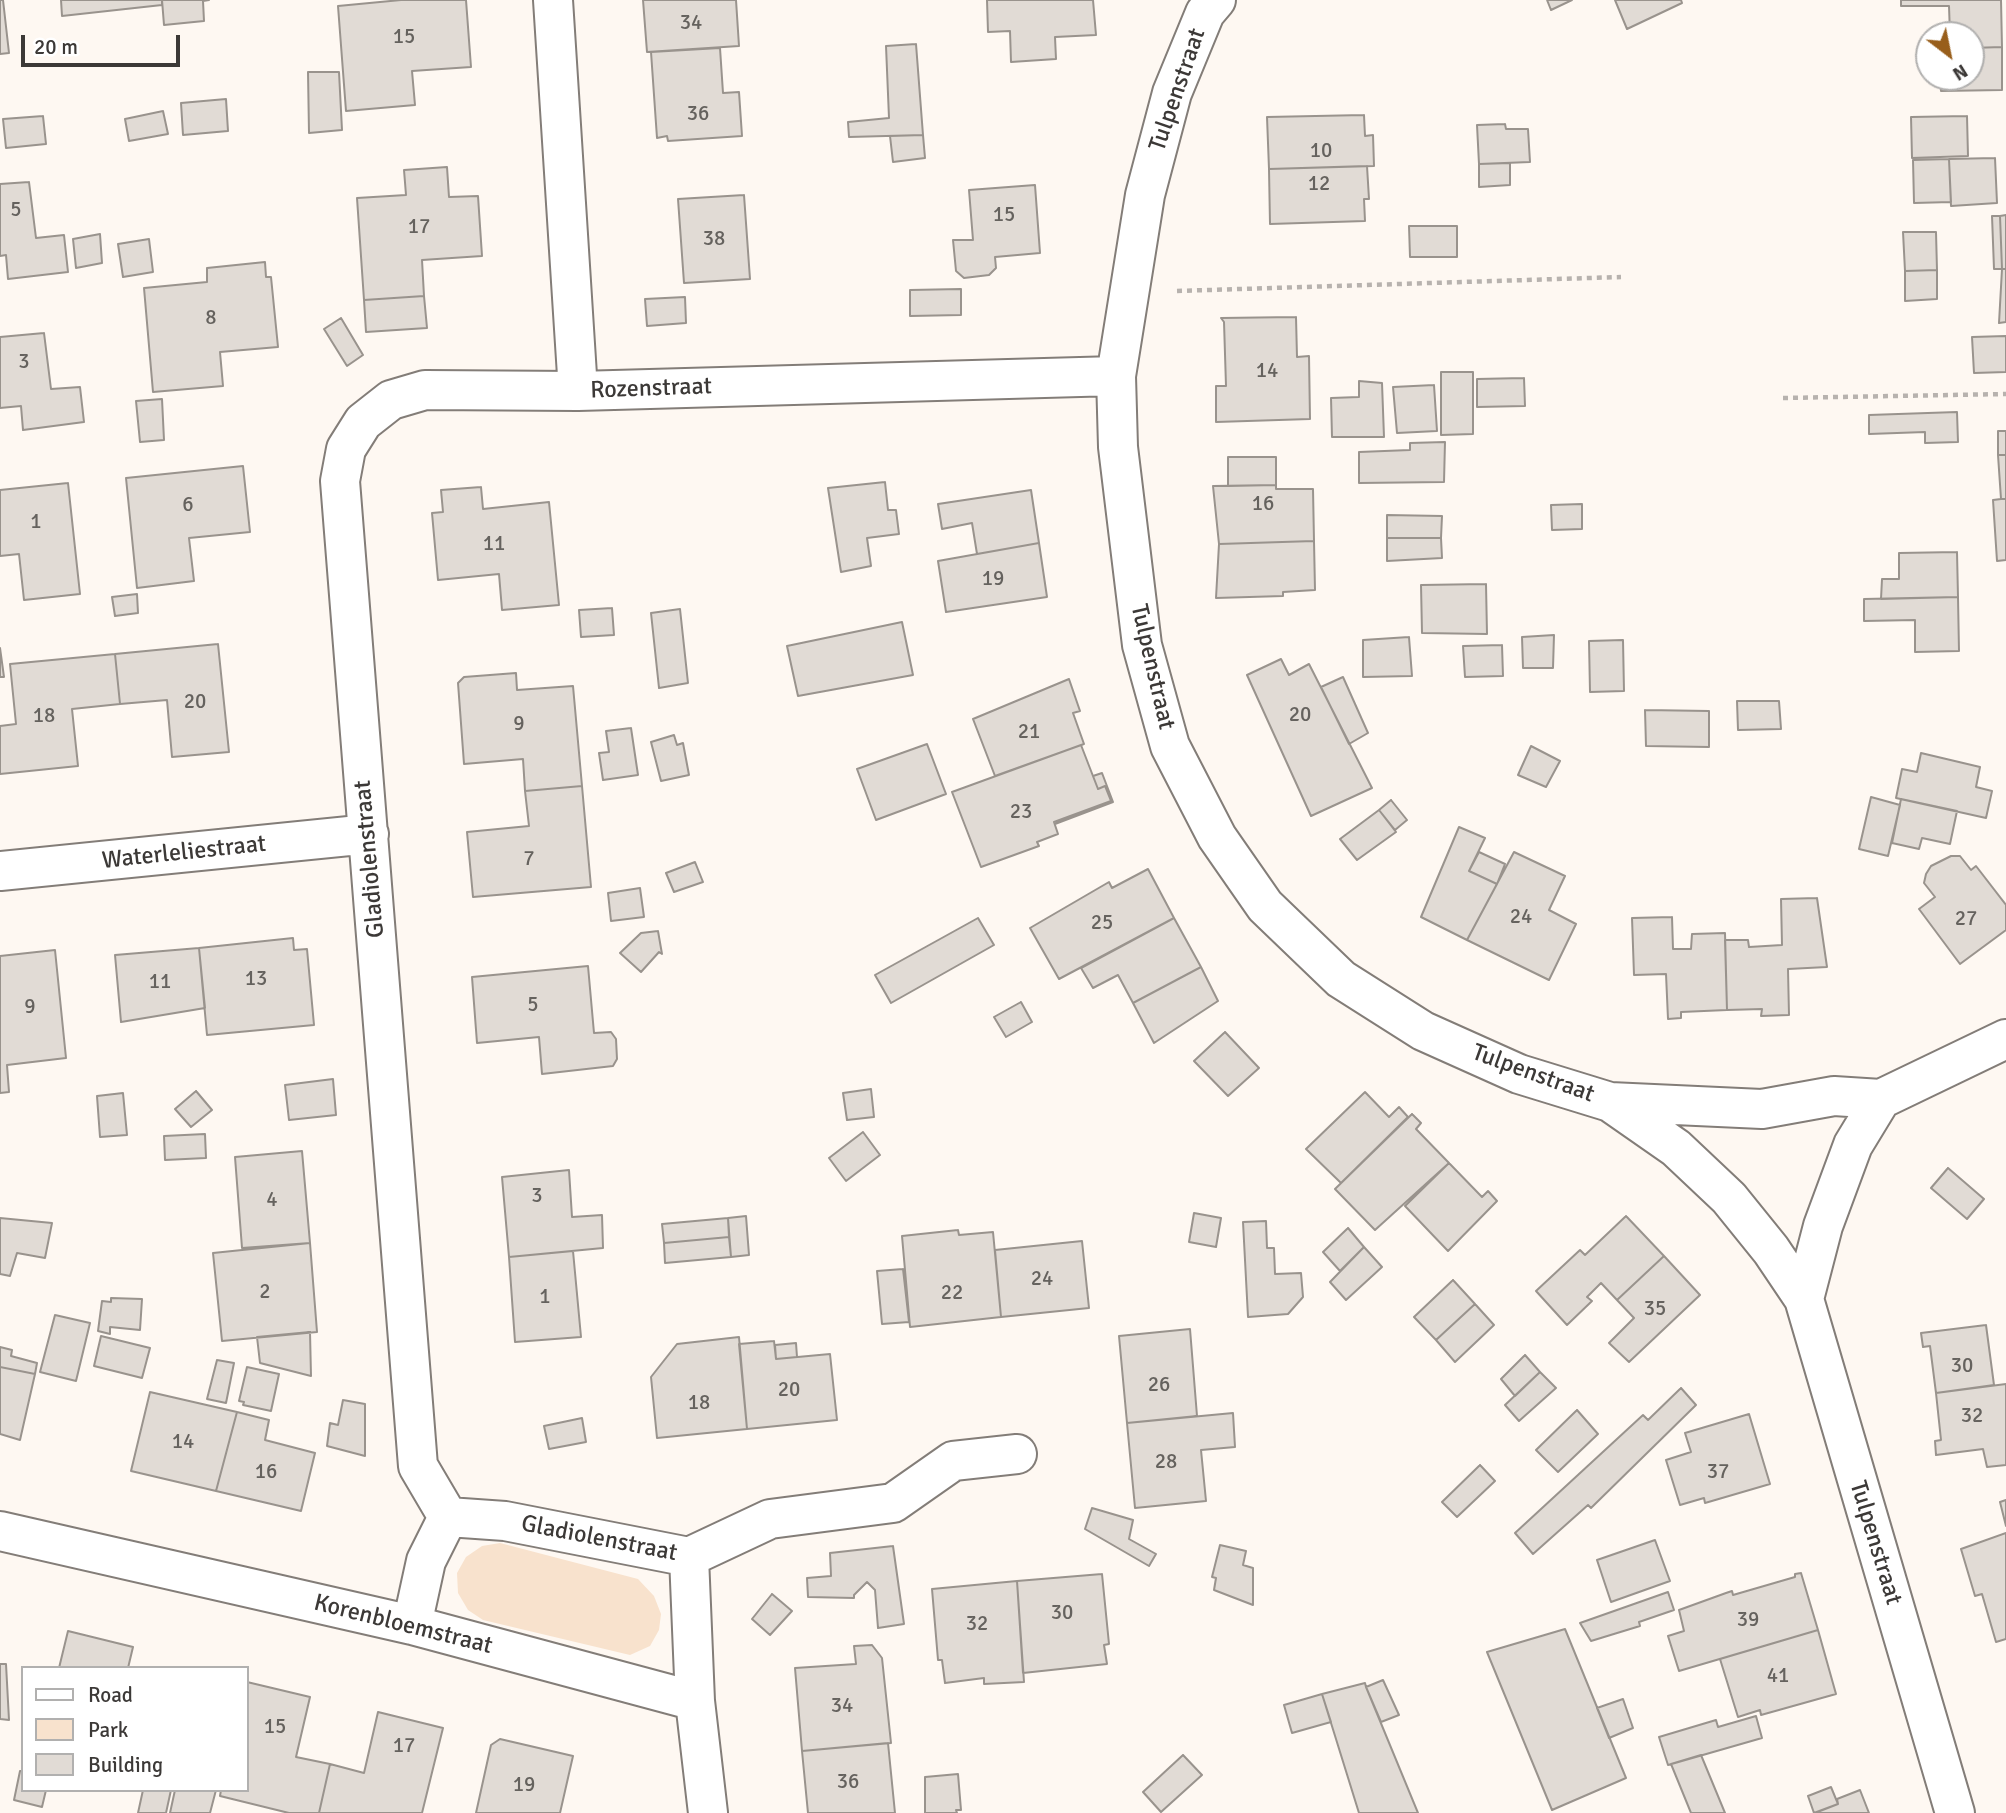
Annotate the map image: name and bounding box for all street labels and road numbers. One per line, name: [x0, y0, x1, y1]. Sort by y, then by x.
street label: Tulpenstraat: [1144, 25, 1212, 155]
street label: Rozenstraat: [590, 372, 712, 406]
street label: Tulpenstraat: [1124, 601, 1180, 733]
street label: Gladiolenstraat: [349, 779, 391, 939]
street label: Waterleliestraat: [101, 830, 267, 876]
street label: Tulpenstraat: [1468, 1039, 1598, 1109]
street label: Tulpenstraat: [1843, 1478, 1907, 1608]
street label: Gladiolenstraat: [519, 1510, 679, 1568]
street label: Korenbloemstraat: [311, 1589, 495, 1661]

